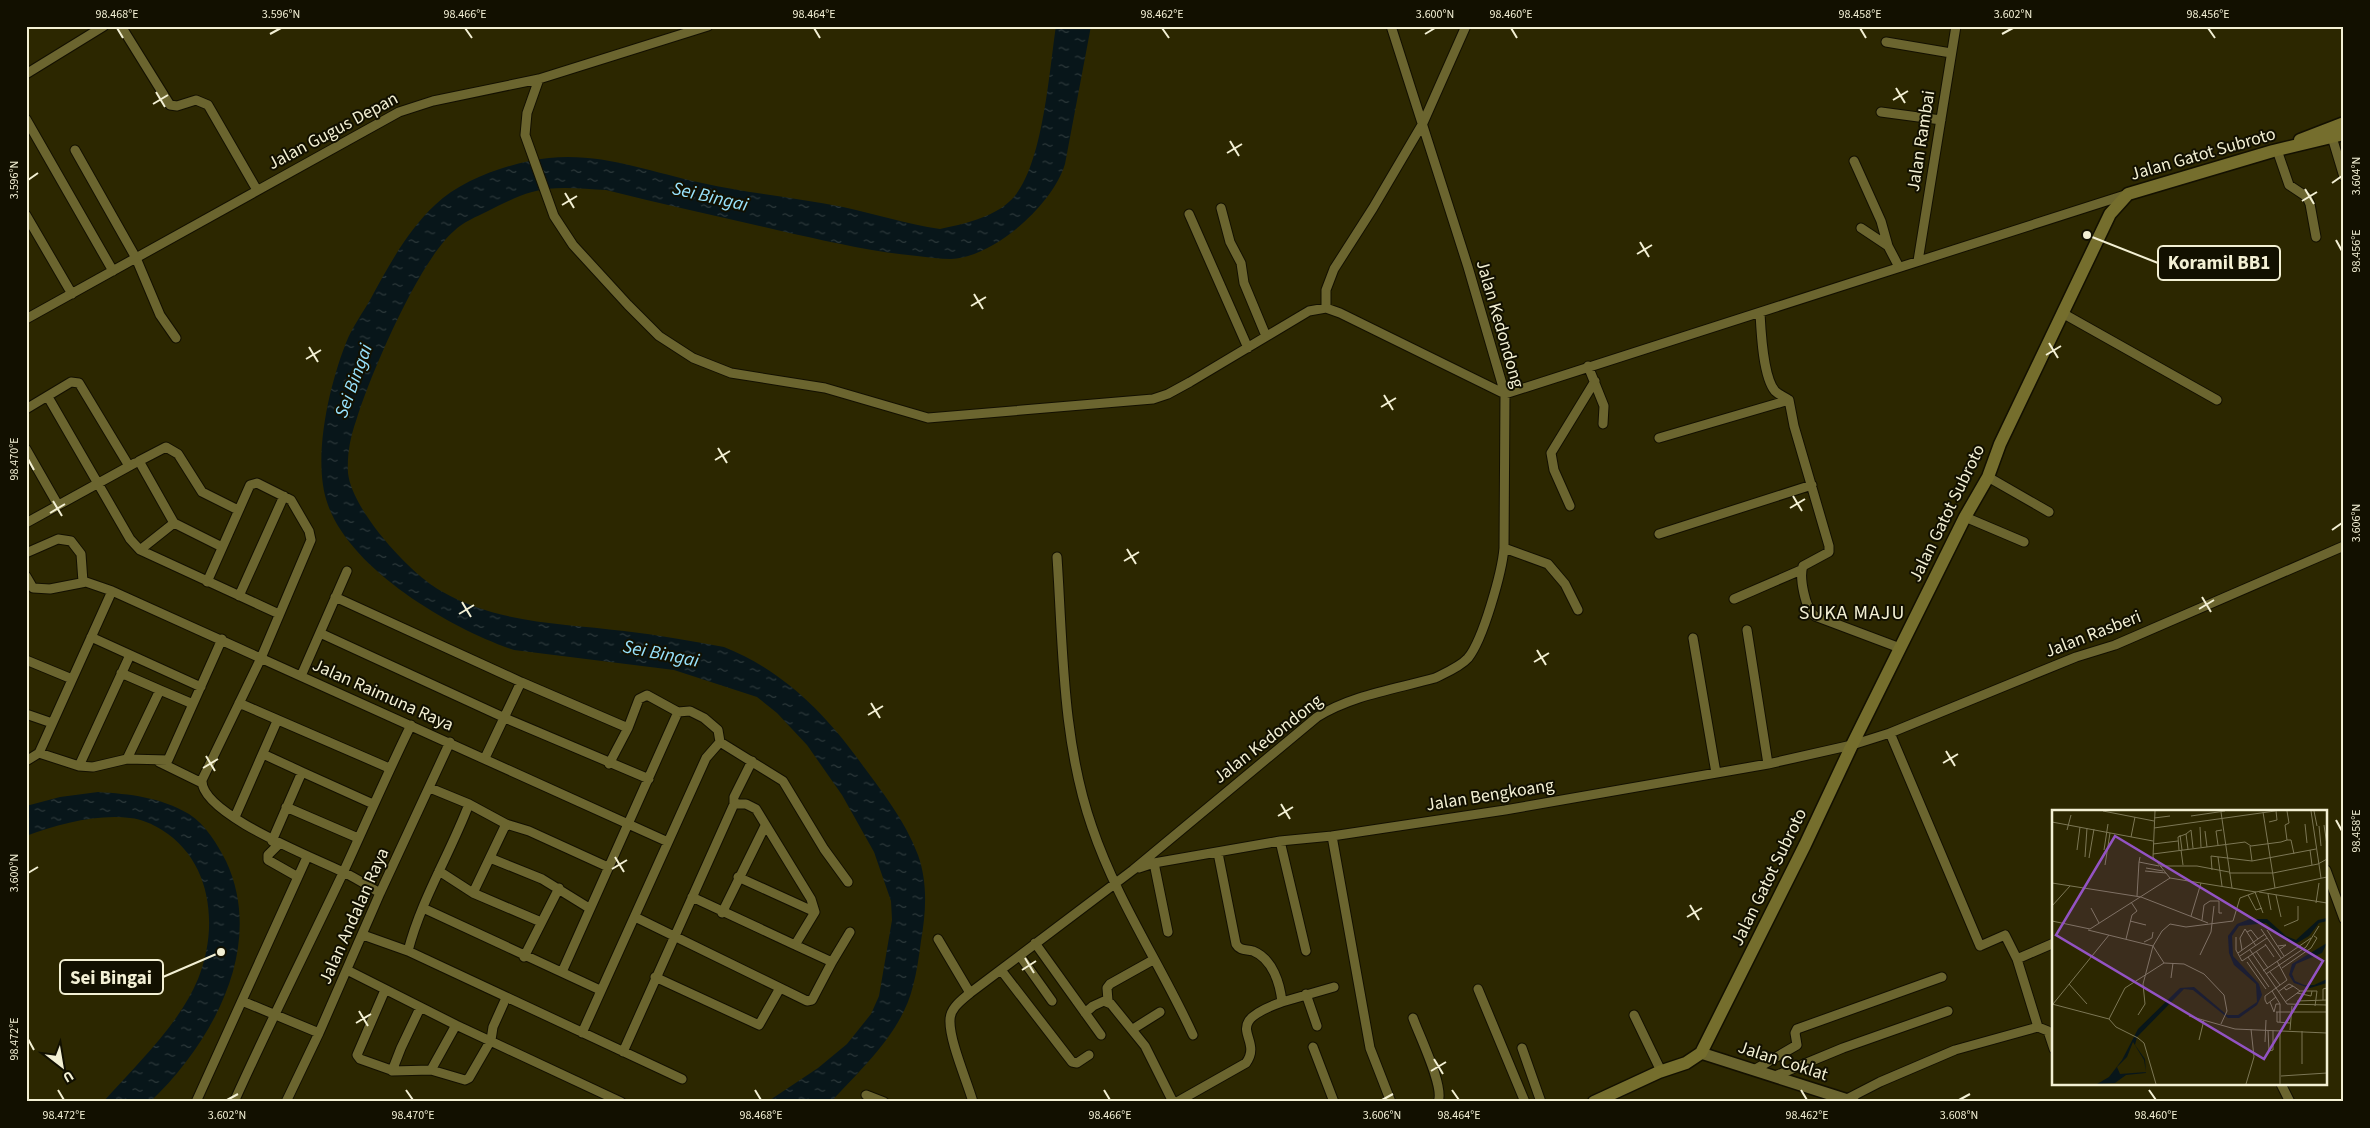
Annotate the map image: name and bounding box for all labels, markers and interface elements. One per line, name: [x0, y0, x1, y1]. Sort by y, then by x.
text: 98.468°E: [95, 6, 139, 23]
text: 3.596°N: [262, 6, 300, 23]
text: 98.466°E: [443, 6, 487, 23]
text: 98.464°E: [792, 6, 836, 23]
text: 98.462°E: [1140, 6, 1184, 23]
text: 3.600°N: [1416, 6, 1454, 23]
text: 98.460°E: [1489, 6, 1533, 23]
text: 98.458°E: [1838, 6, 1882, 23]
text: 3.602°N: [1994, 6, 2032, 23]
text: 98.456°E: [2186, 6, 2230, 23]
street label: Jalan Gugus Depan: [263, 86, 403, 176]
street label: Jalan Rambai: [1901, 89, 1941, 193]
street label: Jalan Gatot Subroto: [2127, 121, 2279, 187]
text: 3.604°N: [2348, 157, 2365, 195]
text: 3.596°N: [6, 161, 23, 199]
water label: Sei Bingai: [669, 175, 751, 219]
text: 98.456°E: [2348, 229, 2365, 273]
callout: Koramil BB1: [2158, 246, 2280, 280]
text: Koramil BB1: [2168, 250, 2270, 277]
street label: Jalan Kedondong: [1470, 257, 1530, 391]
water label: Sei Bingai: [328, 340, 380, 422]
text: 98.470°E: [6, 437, 23, 481]
street label: Jalan Gatot Subroto: [1903, 440, 1991, 586]
text: 3.606°N: [2348, 504, 2365, 542]
district label: SUKA MAJU: [1799, 599, 1905, 627]
street label: Jalan Rasberi: [2041, 604, 2145, 664]
water label: Sei Bingai: [621, 633, 702, 675]
street label: Jalan Raimuna Raya: [308, 653, 458, 737]
street label: Jalan Kedondong: [1208, 688, 1328, 790]
street label: Jalan Bengkoang: [1424, 773, 1556, 817]
street label: Jalan Gatot Subroto: [1725, 804, 1813, 950]
text: 98.458°E: [2348, 809, 2365, 853]
inset map: [2052, 810, 2328, 1086]
street label: Jalan Andalan Raya: [313, 844, 395, 988]
text: 3.600°N: [6, 854, 23, 892]
callout: Sei Bingai: [60, 960, 163, 994]
text: Sei Bingai: [70, 965, 152, 992]
text: 98.472°E: [6, 1017, 23, 1061]
street label: Jalan Coklat: [1735, 1035, 1831, 1087]
north arrow: [38, 1040, 88, 1090]
text: U: [59, 1065, 77, 1087]
text: 98.472°E: [42, 1107, 86, 1124]
text: 3.602°N: [208, 1107, 246, 1124]
text: 98.470°E: [391, 1107, 435, 1124]
text: 98.468°E: [739, 1107, 783, 1124]
text: 98.466°E: [1088, 1107, 1132, 1124]
text: 3.606°N: [1363, 1107, 1401, 1124]
text: 98.464°E: [1437, 1107, 1481, 1124]
text: 98.462°E: [1785, 1107, 1829, 1124]
text: 3.608°N: [1940, 1107, 1978, 1124]
text: 98.460°E: [2134, 1107, 2178, 1124]

